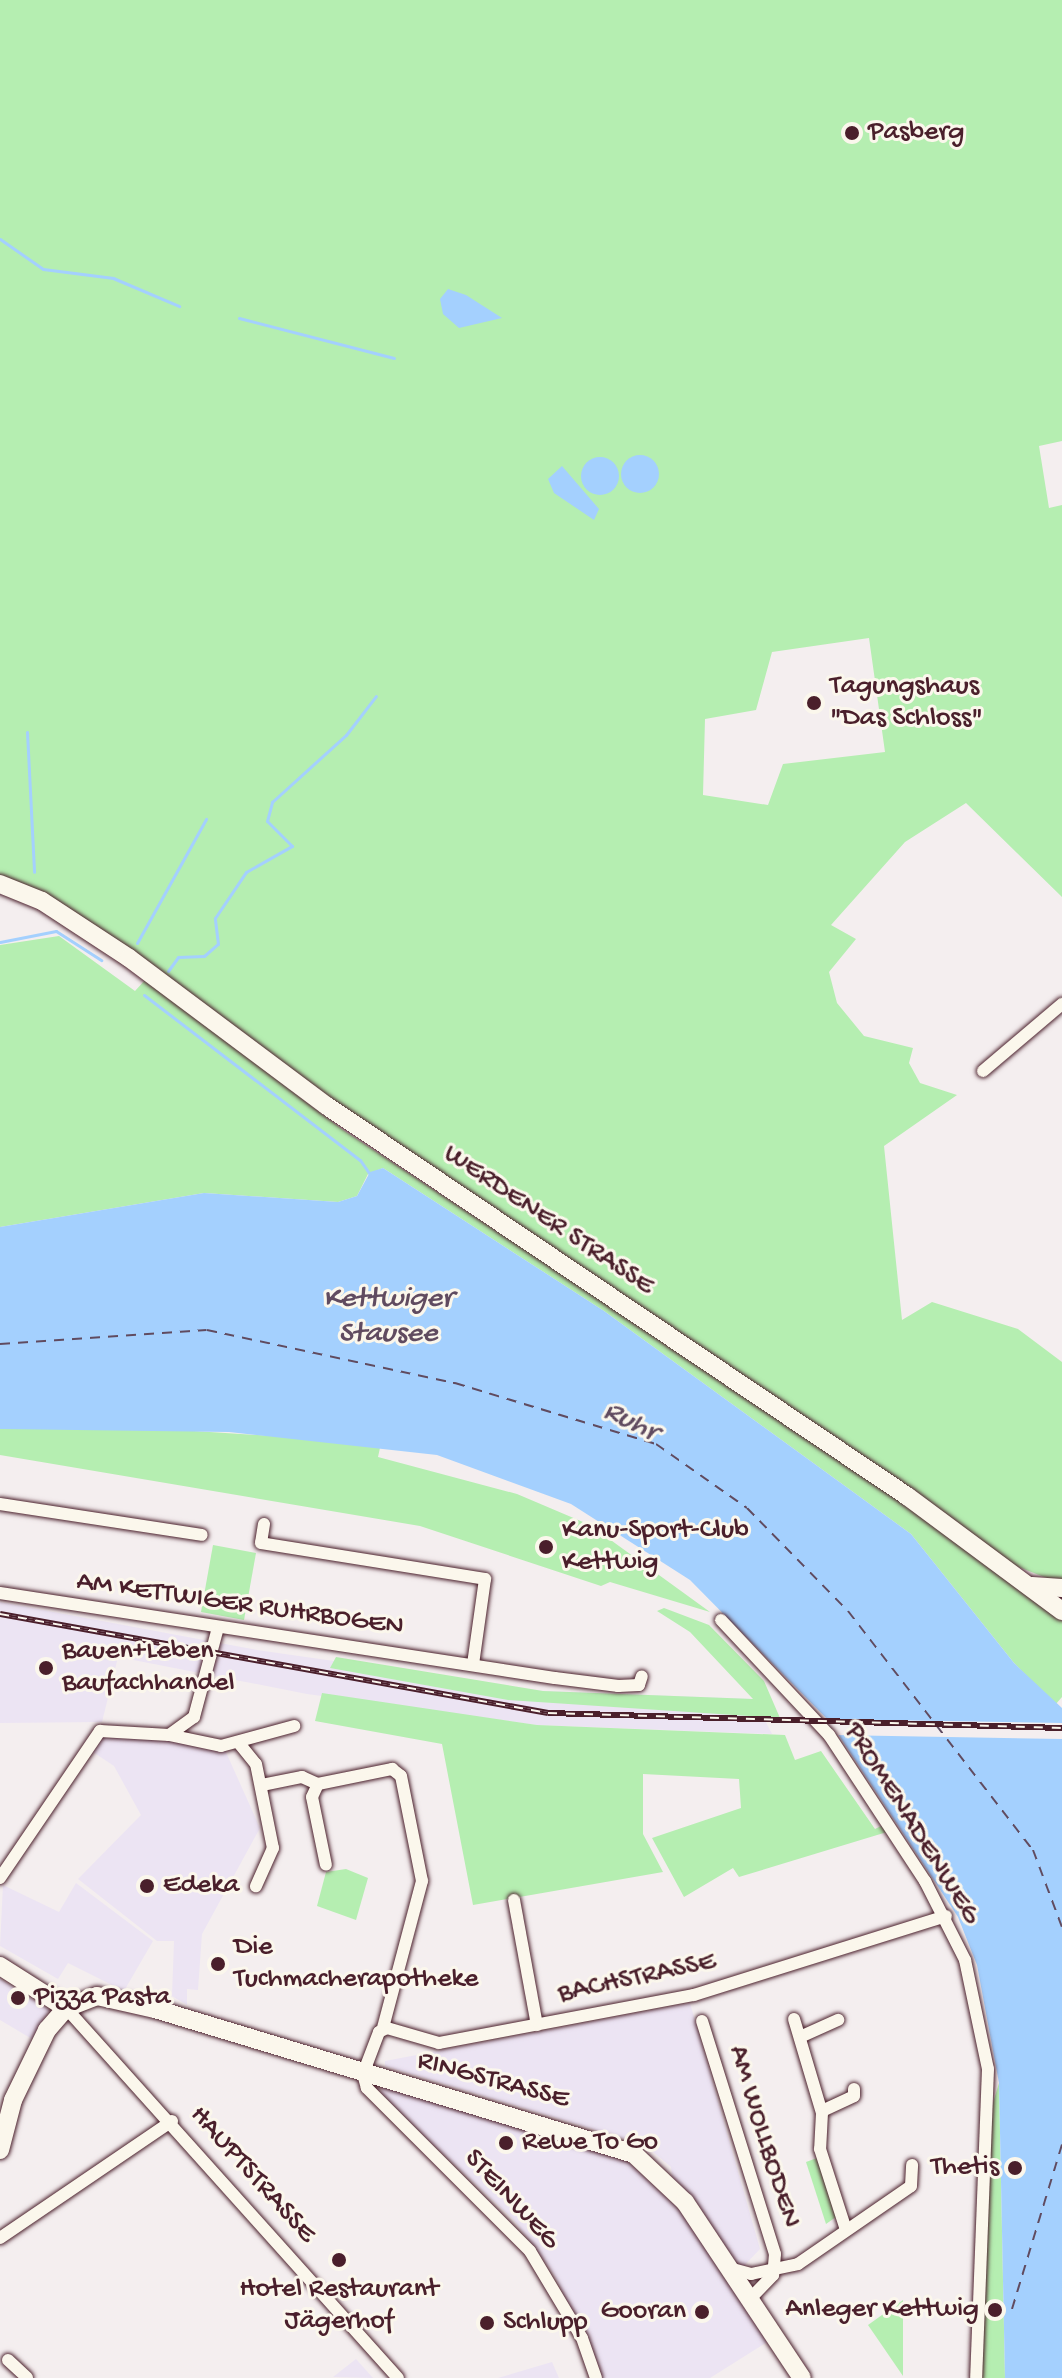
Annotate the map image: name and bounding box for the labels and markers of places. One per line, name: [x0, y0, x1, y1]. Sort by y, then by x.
place label: Pasberg: [868, 116, 964, 150]
marker: Pasberg: [843, 124, 861, 142]
place label: Tagungshaus "Das Schloss": [830, 670, 983, 736]
marker: Tagungshaus "Das Schloss": [805, 694, 823, 712]
place label: Kanu-Sport-Club Kettwig: [562, 1514, 749, 1580]
marker: Kanu-Sport-Club Kettwig: [537, 1538, 555, 1556]
place label: Bauen+Leben Baufachhandel: [62, 1635, 235, 1701]
marker: Bauen+Leben Baufachhandel: [37, 1659, 55, 1677]
place label: Edeka: [163, 1869, 239, 1903]
marker: Edeka: [138, 1877, 156, 1895]
place label: Die Tuchmacherapotheke: [234, 1931, 479, 1997]
marker: Die Tuchmacherapotheke: [209, 1955, 227, 1973]
place label: Pizza Pasta: [34, 1981, 171, 2015]
marker: Pizza Pasta: [9, 1989, 27, 2007]
place label: Rewe To Go: [522, 2126, 658, 2160]
marker: Rewe To Go: [497, 2134, 515, 2152]
place label: Thetis: [931, 2151, 999, 2185]
marker: Thetis: [1006, 2159, 1024, 2177]
marker: Hotel Restaurant Jägerhof: [330, 2251, 348, 2269]
place label: Hotel Restaurant Jägerhof: [240, 2273, 438, 2339]
place label: Anleger Kettwig: [785, 2293, 979, 2327]
place label: Gooran: [601, 2295, 686, 2329]
marker: Anleger Kettwig: [986, 2301, 1004, 2319]
marker: Gooran: [693, 2303, 711, 2321]
place label: Schlupp: [503, 2306, 587, 2340]
marker: Schlupp: [478, 2314, 496, 2332]

